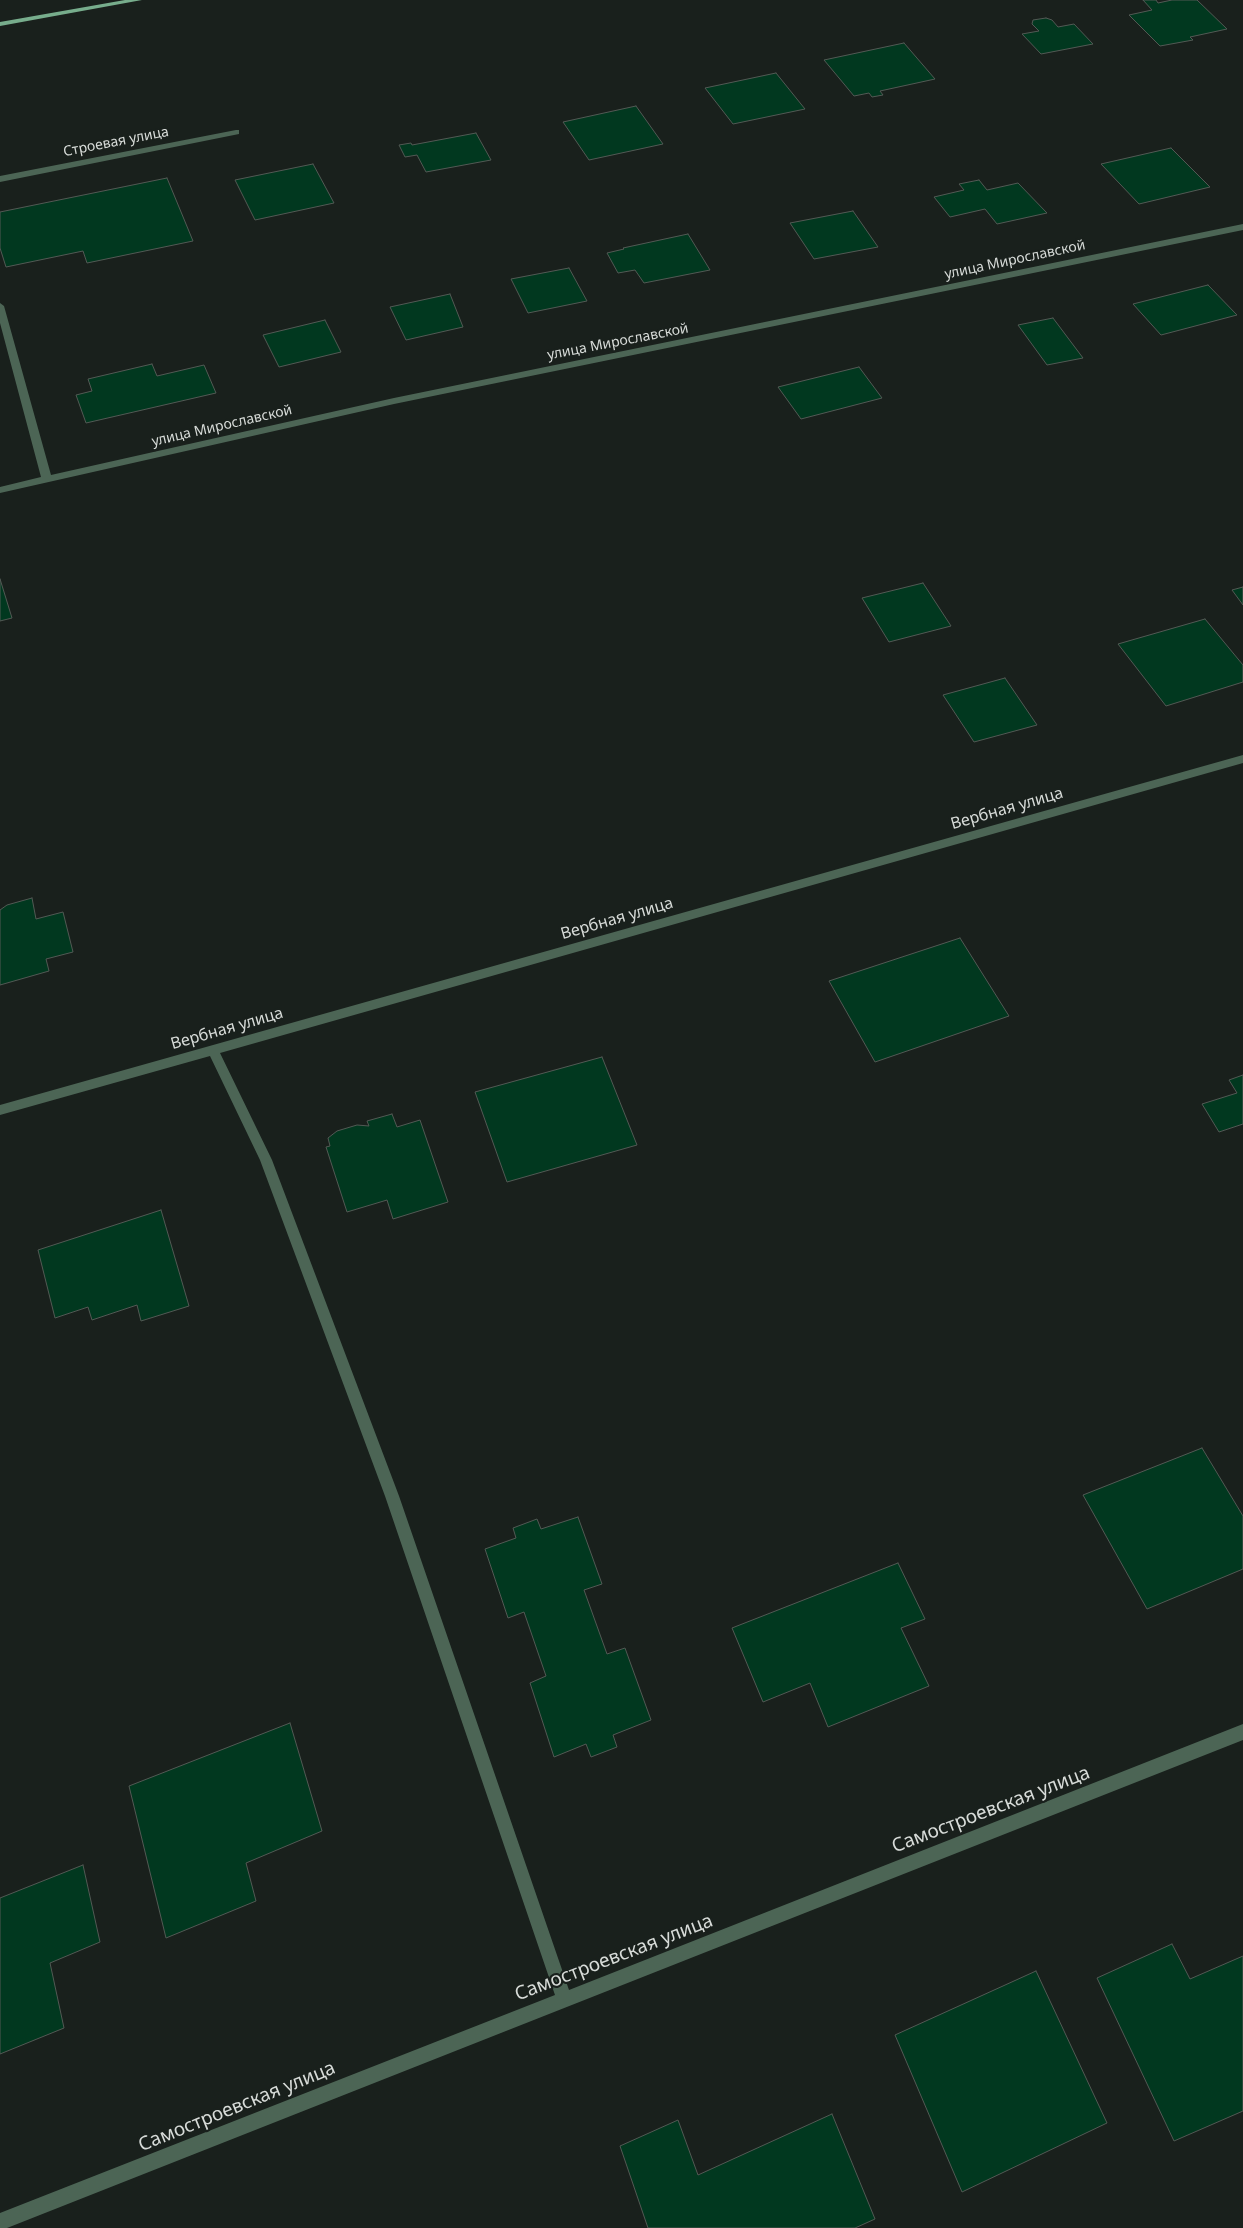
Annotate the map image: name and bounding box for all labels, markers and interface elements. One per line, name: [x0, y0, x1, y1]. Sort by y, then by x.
street label: Строевая улица: [62, 124, 170, 160]
street label: улица Мирославской: [943, 237, 1087, 283]
street label: улица Мирославской: [546, 320, 690, 364]
street label: улица Мирославской: [150, 402, 294, 450]
street label: Вербная улица: [949, 784, 1065, 834]
street label: Вербная улица: [559, 894, 675, 944]
street label: Вербная улица: [169, 1004, 285, 1054]
street label: Самостроевская улица: [889, 1762, 1093, 1858]
street label: Самостроевская улица: [512, 1910, 716, 2006]
street label: Самостроевская улица: [135, 2057, 339, 2157]

